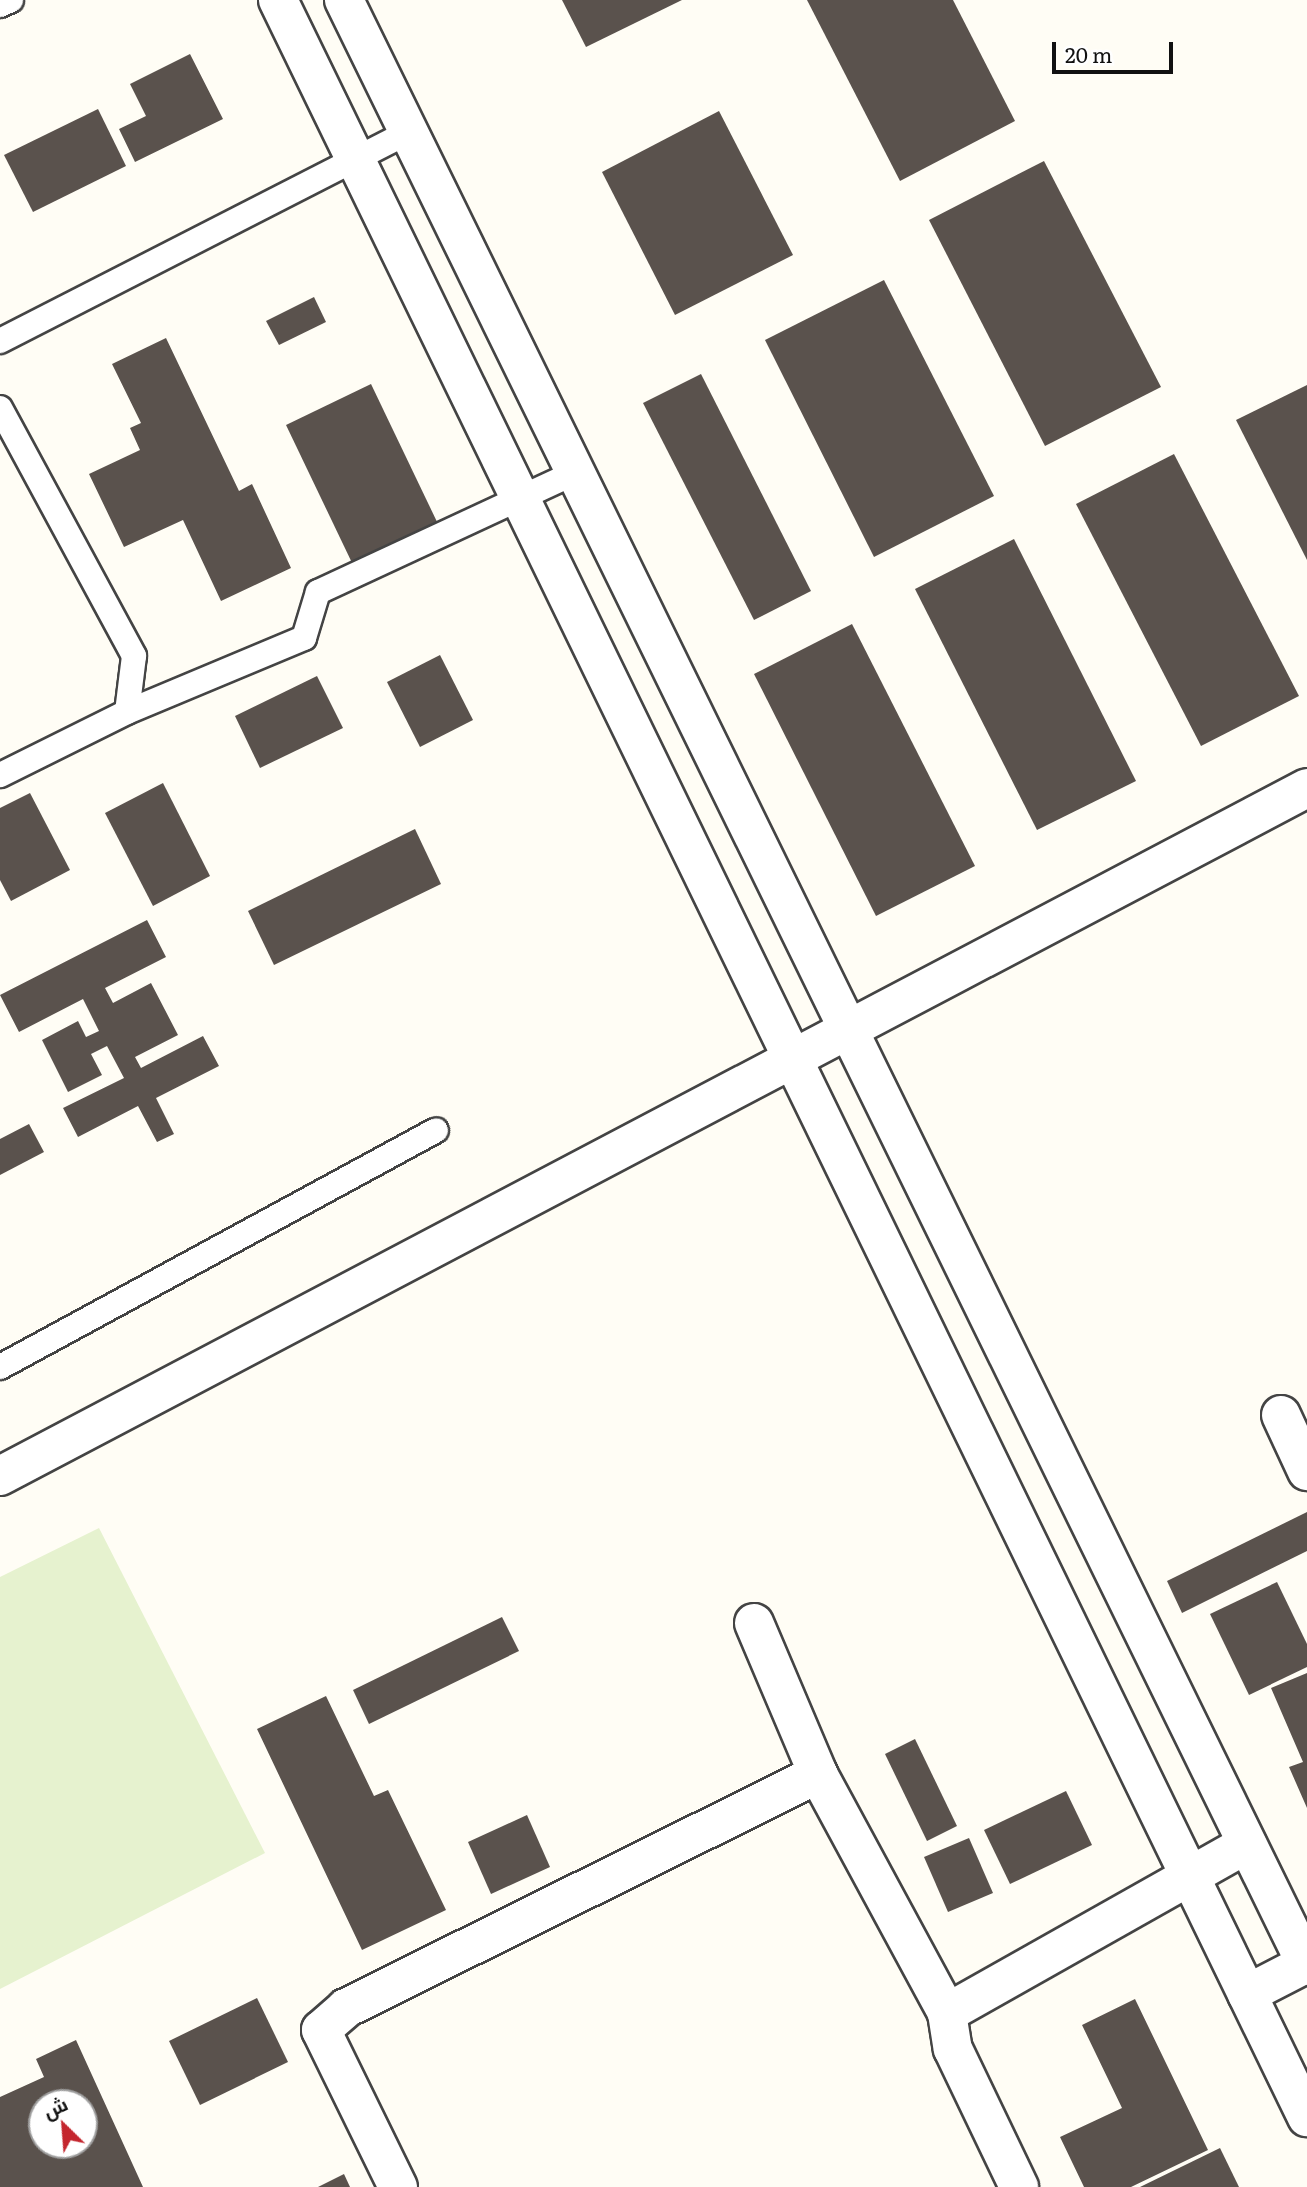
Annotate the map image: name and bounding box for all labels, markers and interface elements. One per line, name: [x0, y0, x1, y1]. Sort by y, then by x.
scale bar: [1055, 28, 1176, 72]
text: 20 m: [1065, 38, 1112, 69]
north arrow: [28, 2089, 98, 2159]
text: ش: [38, 2089, 72, 2125]

